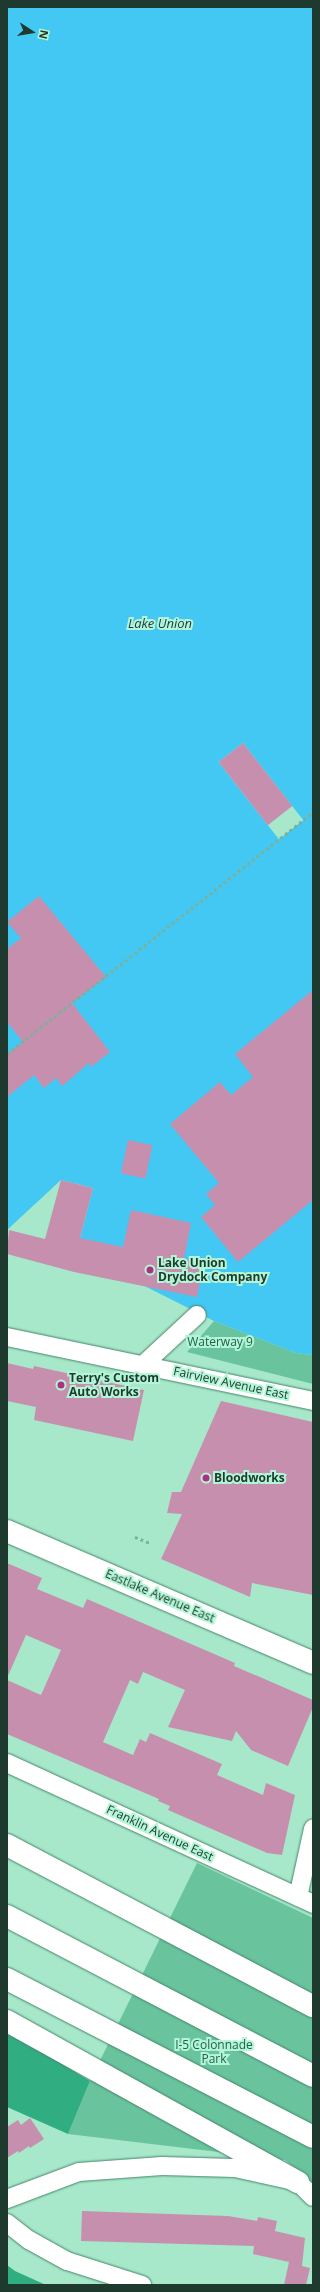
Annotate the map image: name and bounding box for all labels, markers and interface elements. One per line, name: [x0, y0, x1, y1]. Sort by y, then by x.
north arrow: [12, 12, 52, 52]
text: N: [36, 29, 52, 41]
water label: Lake Union: [128, 615, 192, 631]
place label: Lake Union Drydock Company: [158, 1256, 267, 1284]
marker: Lake Union Drydock Company: [145, 1265, 155, 1275]
park label: Waterway 9: [187, 1335, 253, 1349]
street label: Fairview Avenue East: [172, 1364, 290, 1402]
place label: Terry's Custom Auto Works: [69, 1371, 159, 1399]
marker: Terry's Custom Auto Works: [56, 1380, 66, 1390]
place label: Bloodworks: [214, 1471, 285, 1485]
marker: Bloodworks: [201, 1473, 211, 1483]
street label: Eastlake Avenue East: [103, 1566, 217, 1626]
street label: Franklin Avenue East: [104, 1802, 216, 1864]
park label: I-5 Colonnade Park: [175, 2038, 253, 2066]

